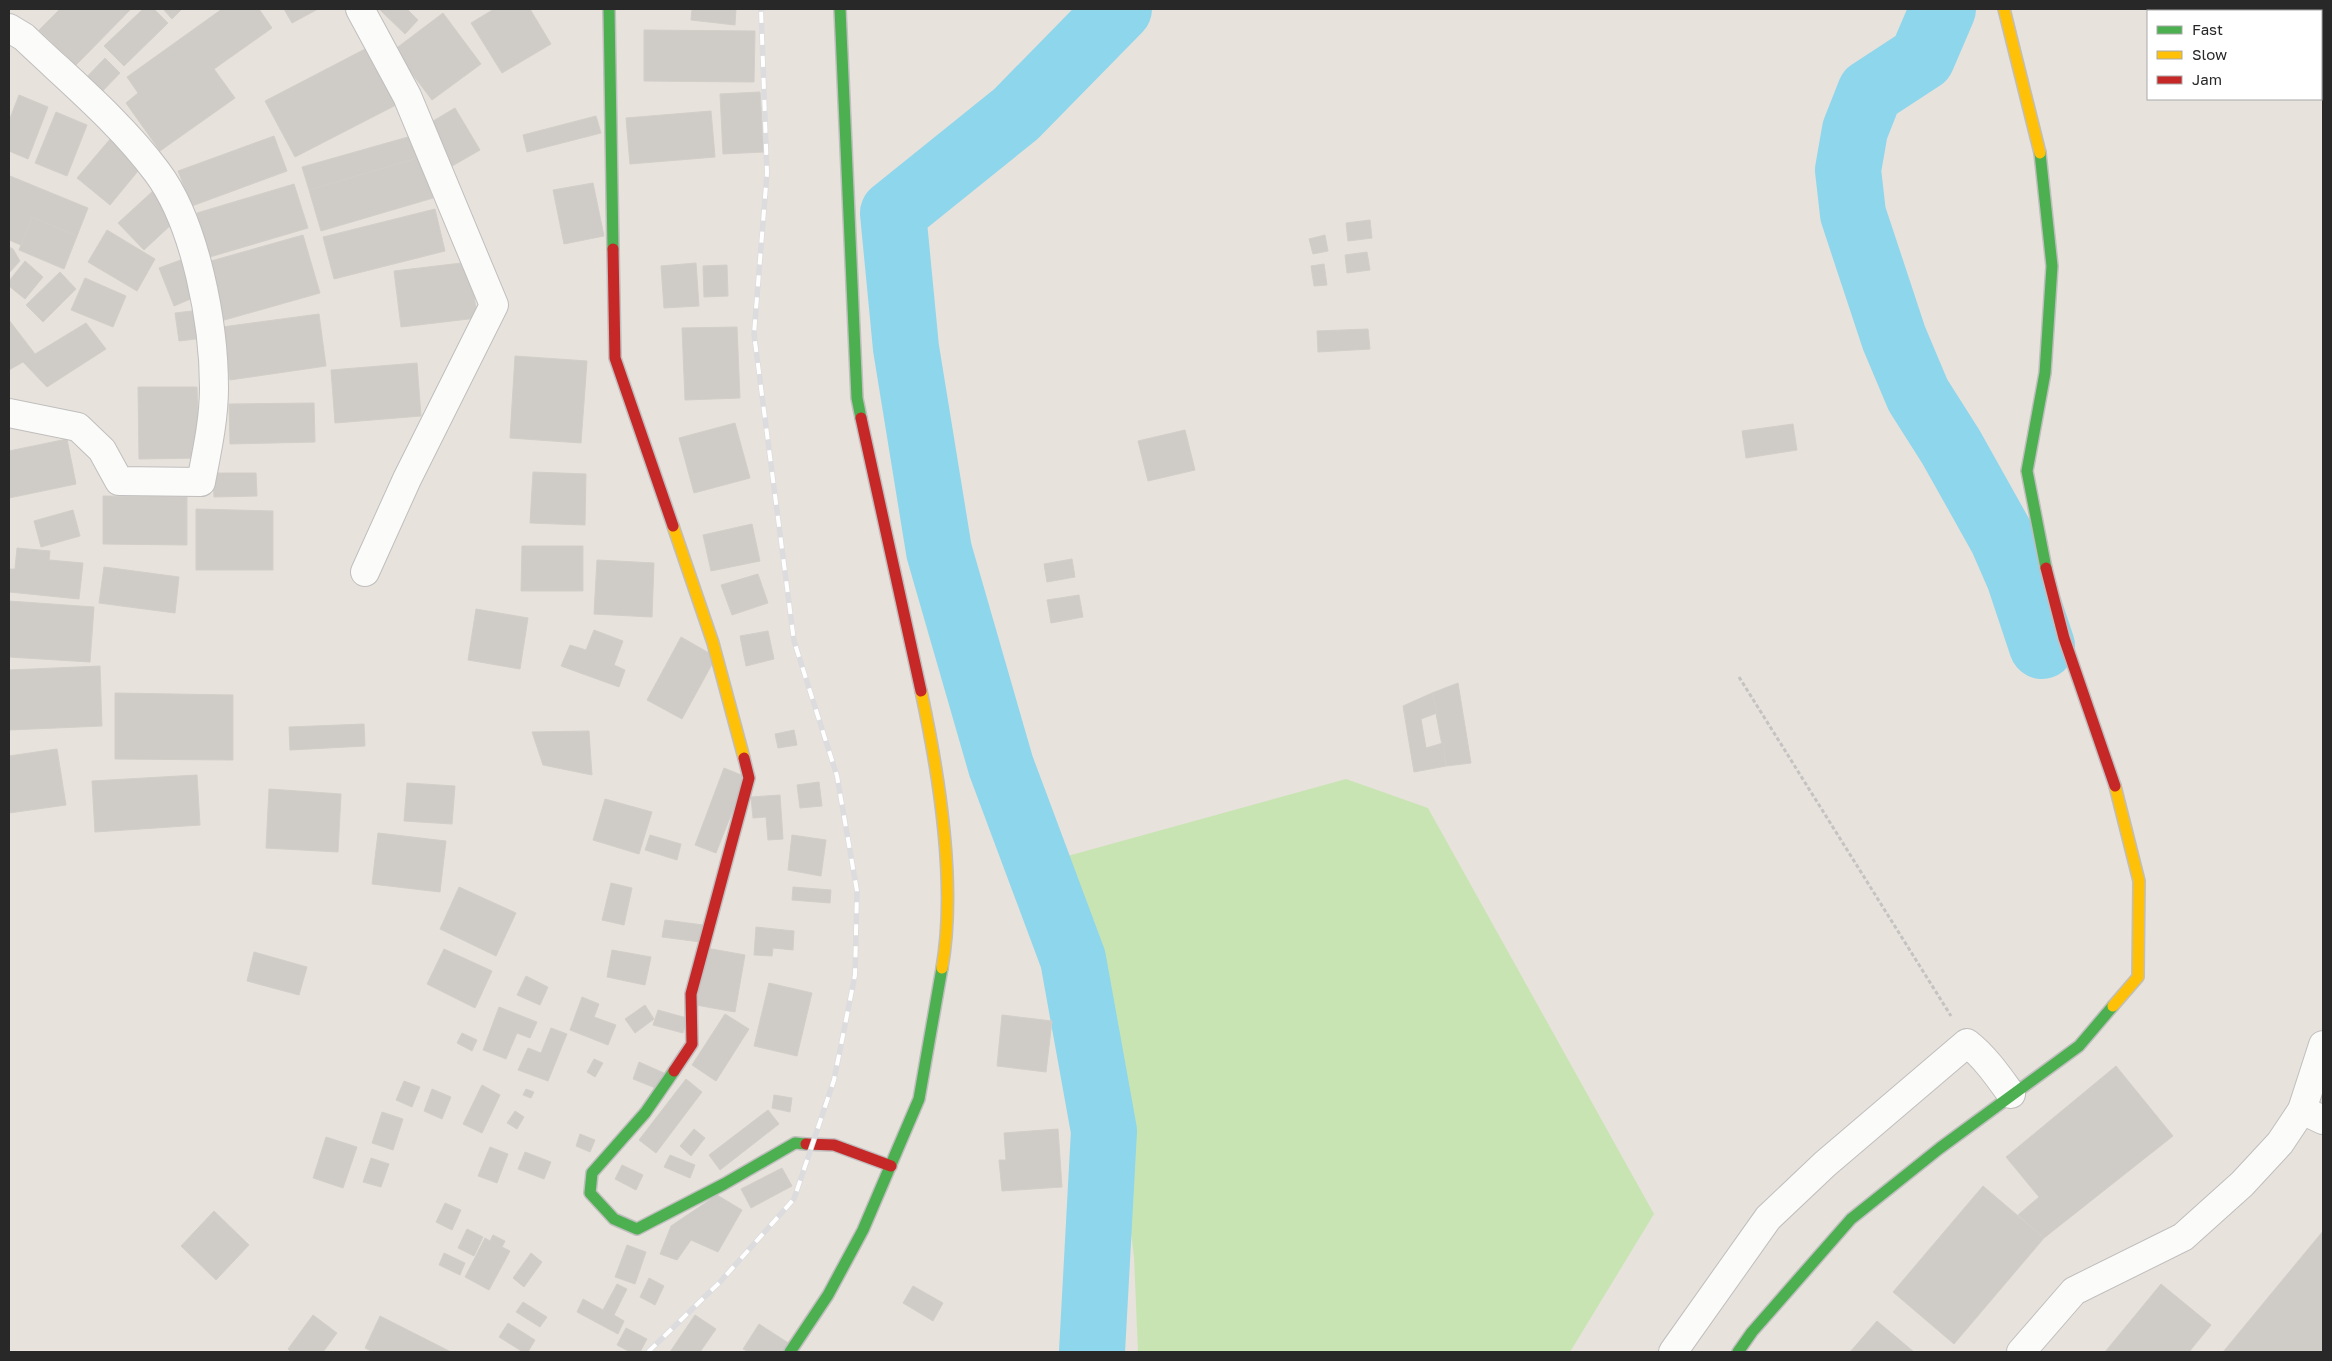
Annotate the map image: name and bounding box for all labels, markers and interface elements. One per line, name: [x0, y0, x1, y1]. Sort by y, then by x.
legend: [2147, 10, 2322, 100]
text: Fast: [2192, 20, 2223, 38]
text: Slow: [2192, 45, 2227, 63]
text: Jam: [2192, 70, 2222, 88]

